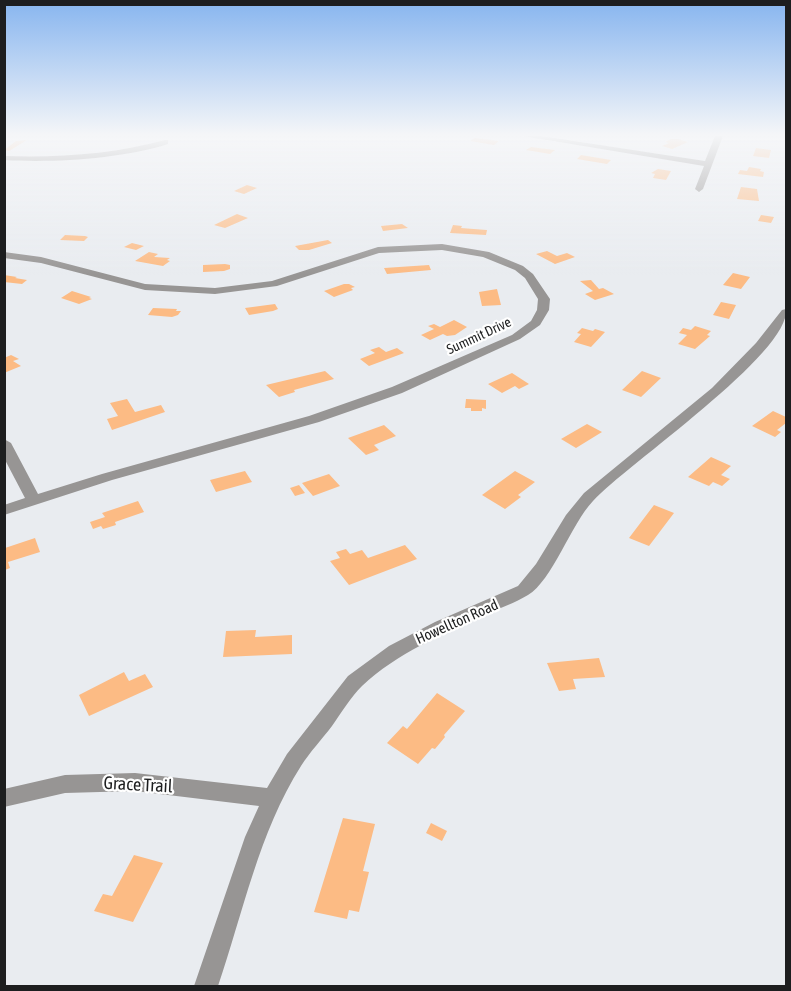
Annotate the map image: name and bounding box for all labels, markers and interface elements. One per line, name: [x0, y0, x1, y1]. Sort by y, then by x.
street label: Summit Drive: [444, 314, 514, 358]
street label: Howellton Road: [413, 596, 501, 648]
street label: Grace Trail: [103, 772, 173, 798]

